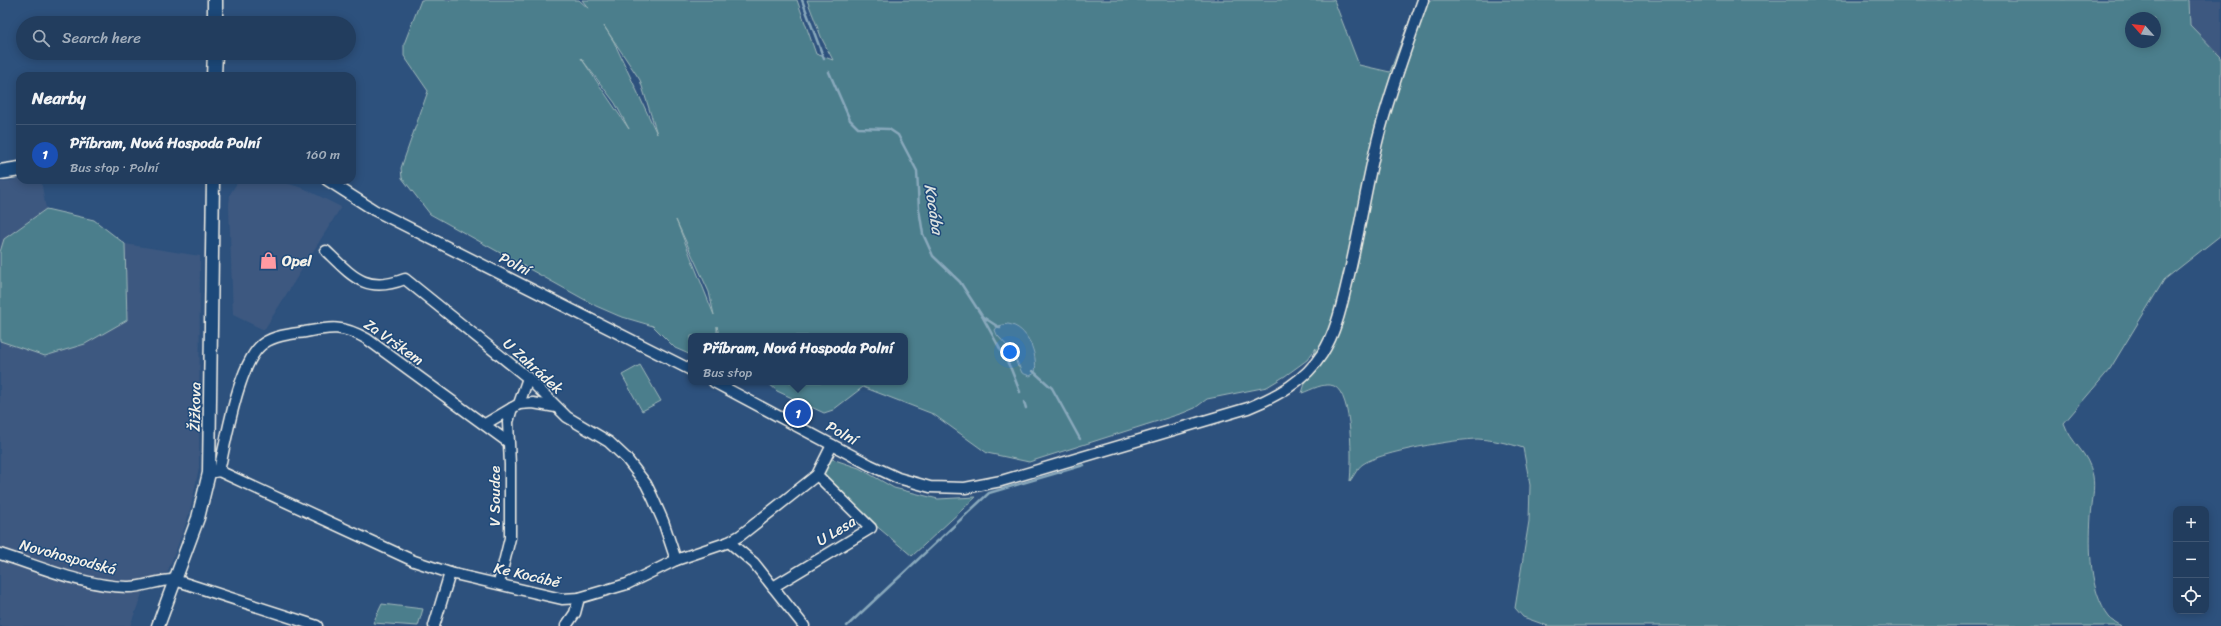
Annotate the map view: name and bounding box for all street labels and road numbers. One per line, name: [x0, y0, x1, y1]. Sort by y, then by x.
street label: Polní: [494, 245, 537, 284]
street label: Za Vrškem: [358, 312, 430, 372]
street label: U Zahrádek: [497, 331, 570, 401]
street label: Žižkova: [182, 382, 208, 432]
street label: Polní: [821, 414, 864, 453]
street label: V Soudce: [482, 466, 508, 526]
street label: U Lesa: [811, 509, 861, 553]
street label: Novohospodská: [17, 532, 120, 583]
street label: Ke Kocábě: [491, 555, 564, 596]

